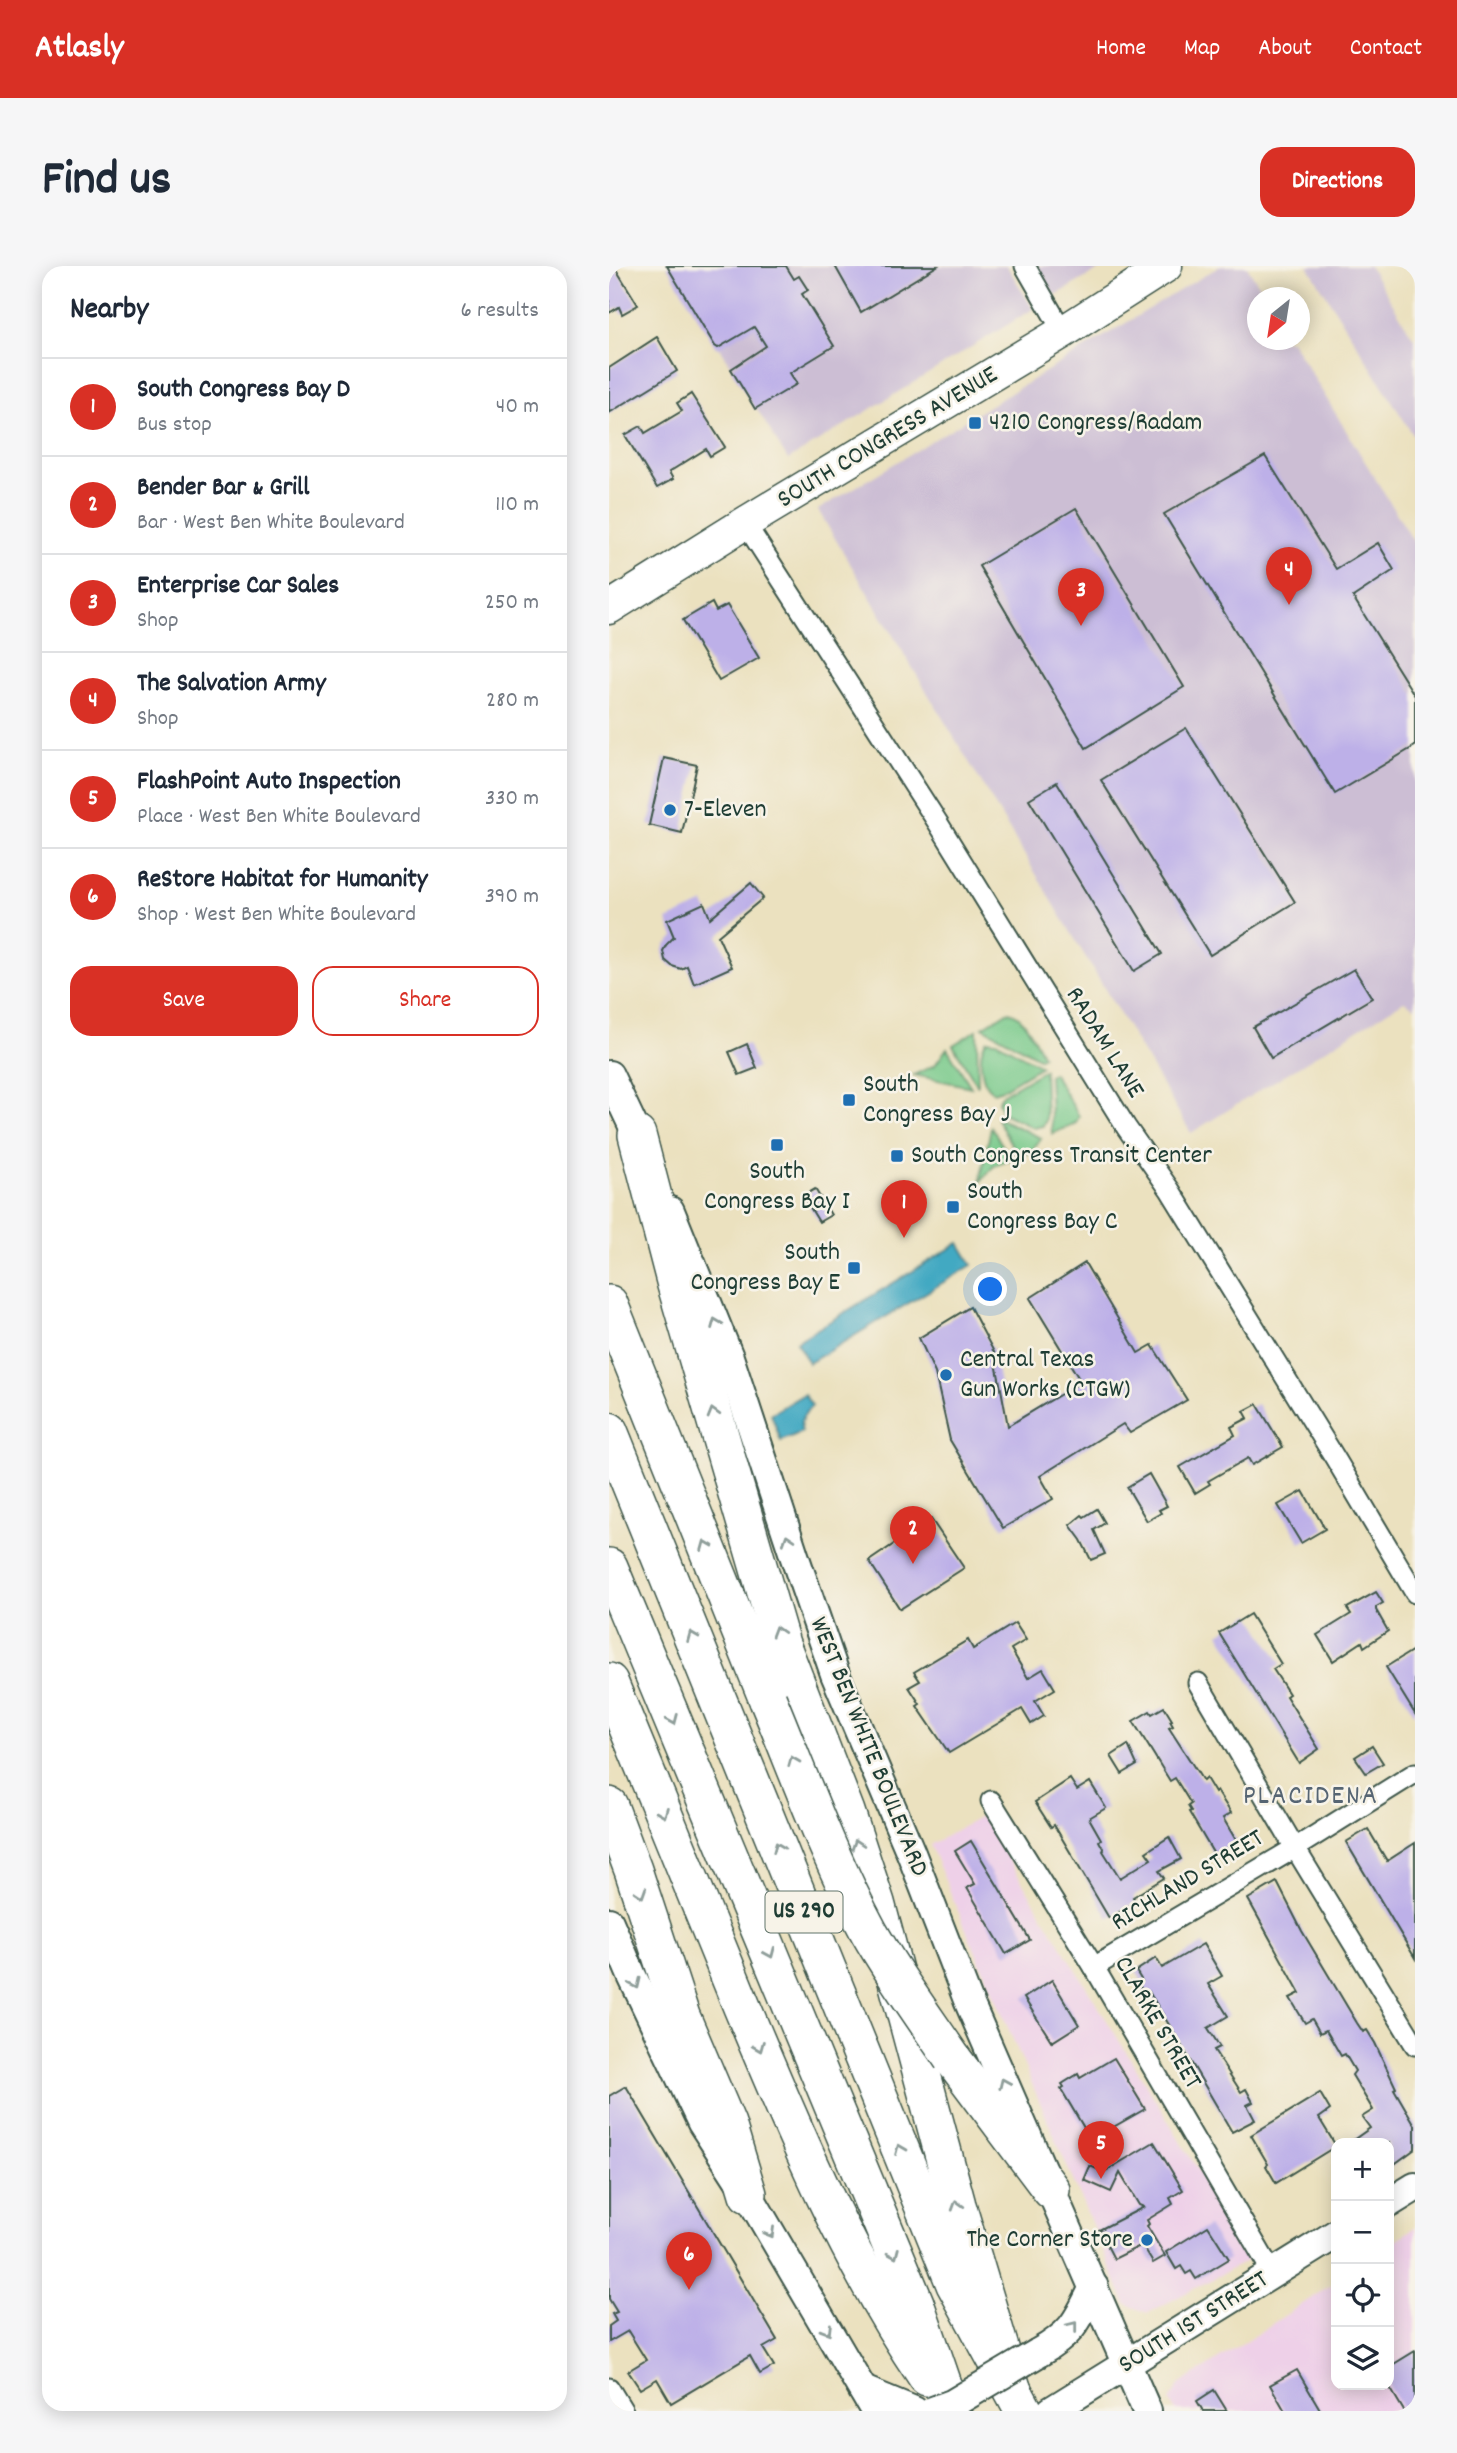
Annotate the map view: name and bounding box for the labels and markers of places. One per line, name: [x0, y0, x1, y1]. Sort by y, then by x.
place label: 4210 Congress/Radam: [989, 405, 1202, 442]
marker: 4210 Congress/Radam: [967, 415, 983, 431]
pin: 4: [1266, 547, 1312, 605]
pin: 3: [1058, 568, 1104, 626]
place label: 7-Eleven: [684, 792, 767, 829]
marker: 7-Eleven: [662, 802, 678, 818]
place label: South Congress Bay J: [863, 1067, 1010, 1134]
marker: South Congress Bay J: [841, 1092, 857, 1108]
marker: South Congress Bay I: [769, 1137, 785, 1153]
place label: South Congress Transit Center: [911, 1138, 1212, 1175]
marker: South Congress Transit Center: [889, 1148, 905, 1164]
place label: South Congress Bay I: [704, 1154, 850, 1221]
place label: South Congress Bay C: [967, 1174, 1118, 1241]
pin: 1: [881, 1180, 927, 1238]
marker: South Congress Bay C: [945, 1199, 961, 1215]
place label: South Congress Bay E: [690, 1235, 840, 1302]
marker: South Congress Bay E: [846, 1260, 862, 1276]
place label: Central Texas Gun Works (CTGW): [960, 1342, 1130, 1409]
marker: Central Texas Gun Works (CTGW): [938, 1367, 954, 1383]
pin: 2: [890, 1506, 936, 1564]
pin: 5: [1078, 2121, 1124, 2179]
place label: The Corner Store: [966, 2222, 1133, 2259]
pin: 6: [666, 2232, 712, 2290]
marker: The Corner Store: [1139, 2232, 1155, 2248]

